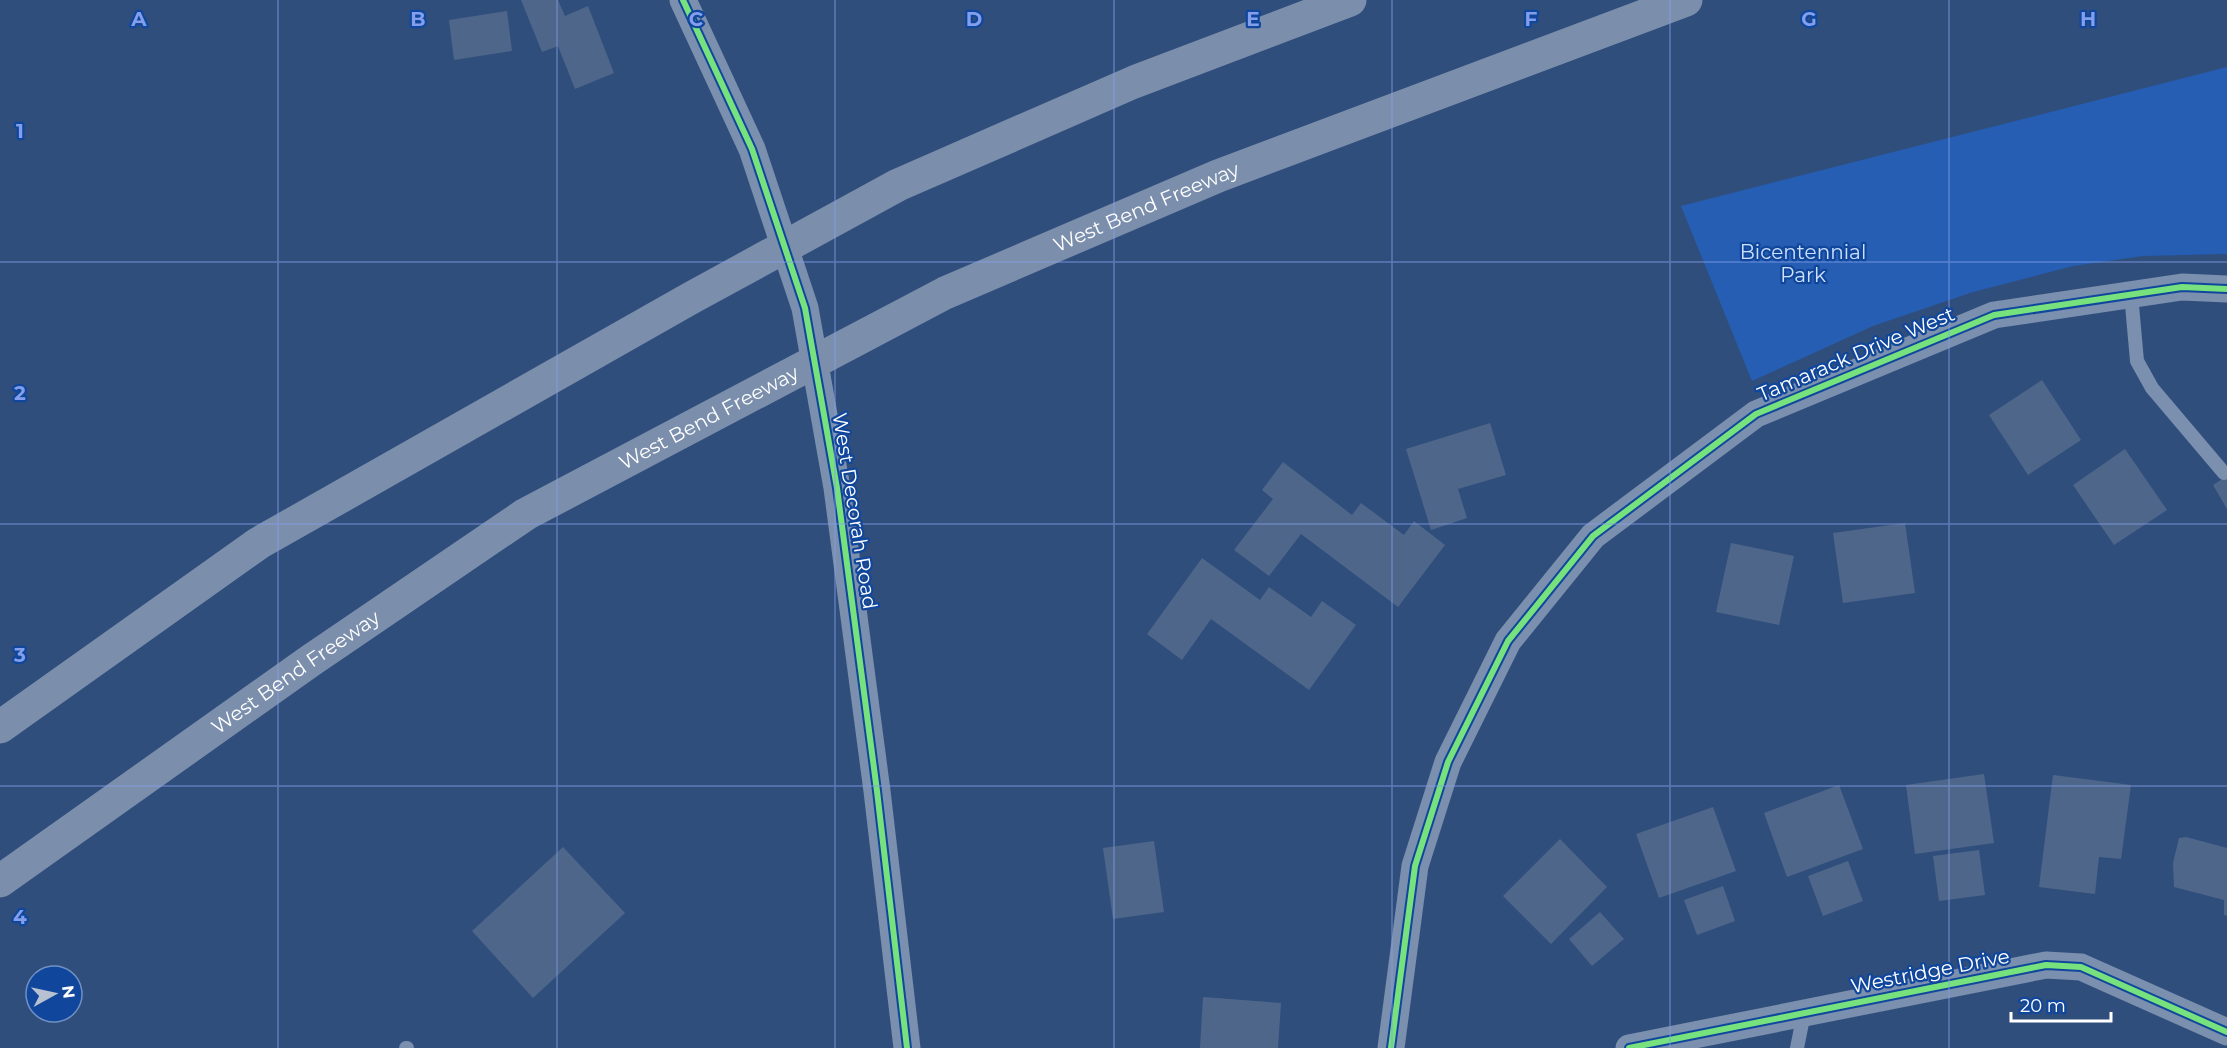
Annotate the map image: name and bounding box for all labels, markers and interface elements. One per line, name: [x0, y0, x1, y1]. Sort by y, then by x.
text: A: [130, 7, 147, 31]
text: B: [410, 7, 426, 31]
text: C: [689, 7, 704, 31]
text: D: [966, 7, 982, 31]
text: E: [1246, 7, 1260, 31]
text: F: [1525, 7, 1538, 31]
text: G: [1801, 7, 1817, 31]
text: H: [2080, 7, 2096, 31]
text: 1: [16, 119, 24, 143]
street label: West Bend Freeway: [1050, 157, 1243, 257]
park label: Bicentennial Park: [1740, 240, 1866, 287]
street label: Tamarack Drive West: [1754, 302, 1958, 406]
street label: West Bend Freeway: [615, 360, 803, 475]
text: 2: [14, 381, 26, 405]
street label: West Decorah Road: [828, 411, 882, 611]
street label: West Bend Freeway: [207, 605, 384, 739]
text: 3: [13, 643, 26, 667]
text: 4: [13, 905, 27, 929]
street label: Westridge Drive: [1849, 944, 2011, 998]
north arrow: [24, 964, 84, 1024]
text: N: [58, 984, 79, 1000]
scale bar: [2011, 985, 2112, 1023]
text: 20 m: [2020, 995, 2066, 1017]

